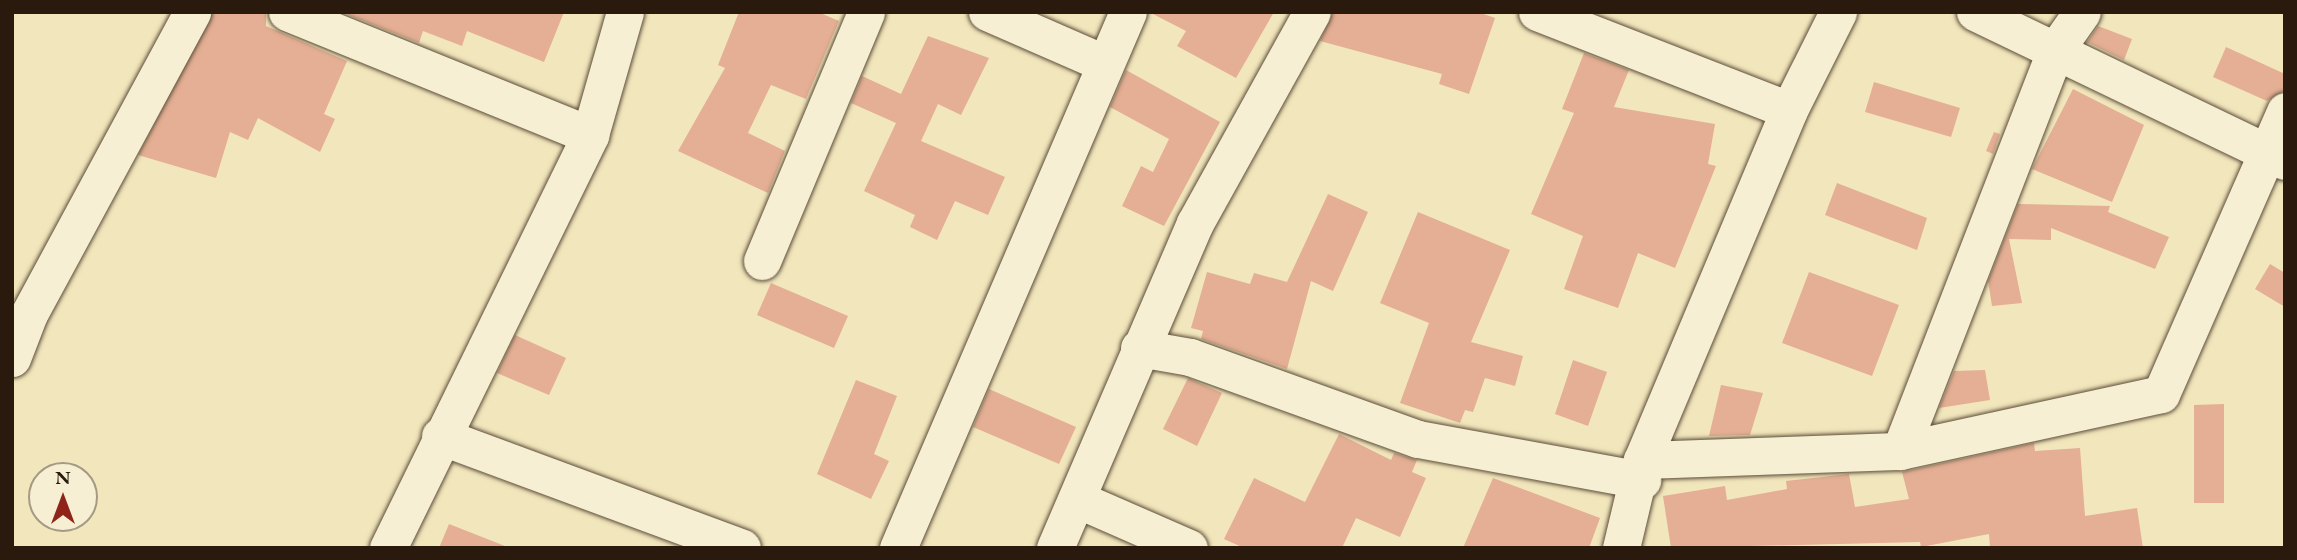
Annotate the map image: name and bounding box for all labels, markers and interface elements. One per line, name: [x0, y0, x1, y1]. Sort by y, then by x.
north arrow: [28, 462, 98, 532]
text: N: [55, 465, 71, 490]

